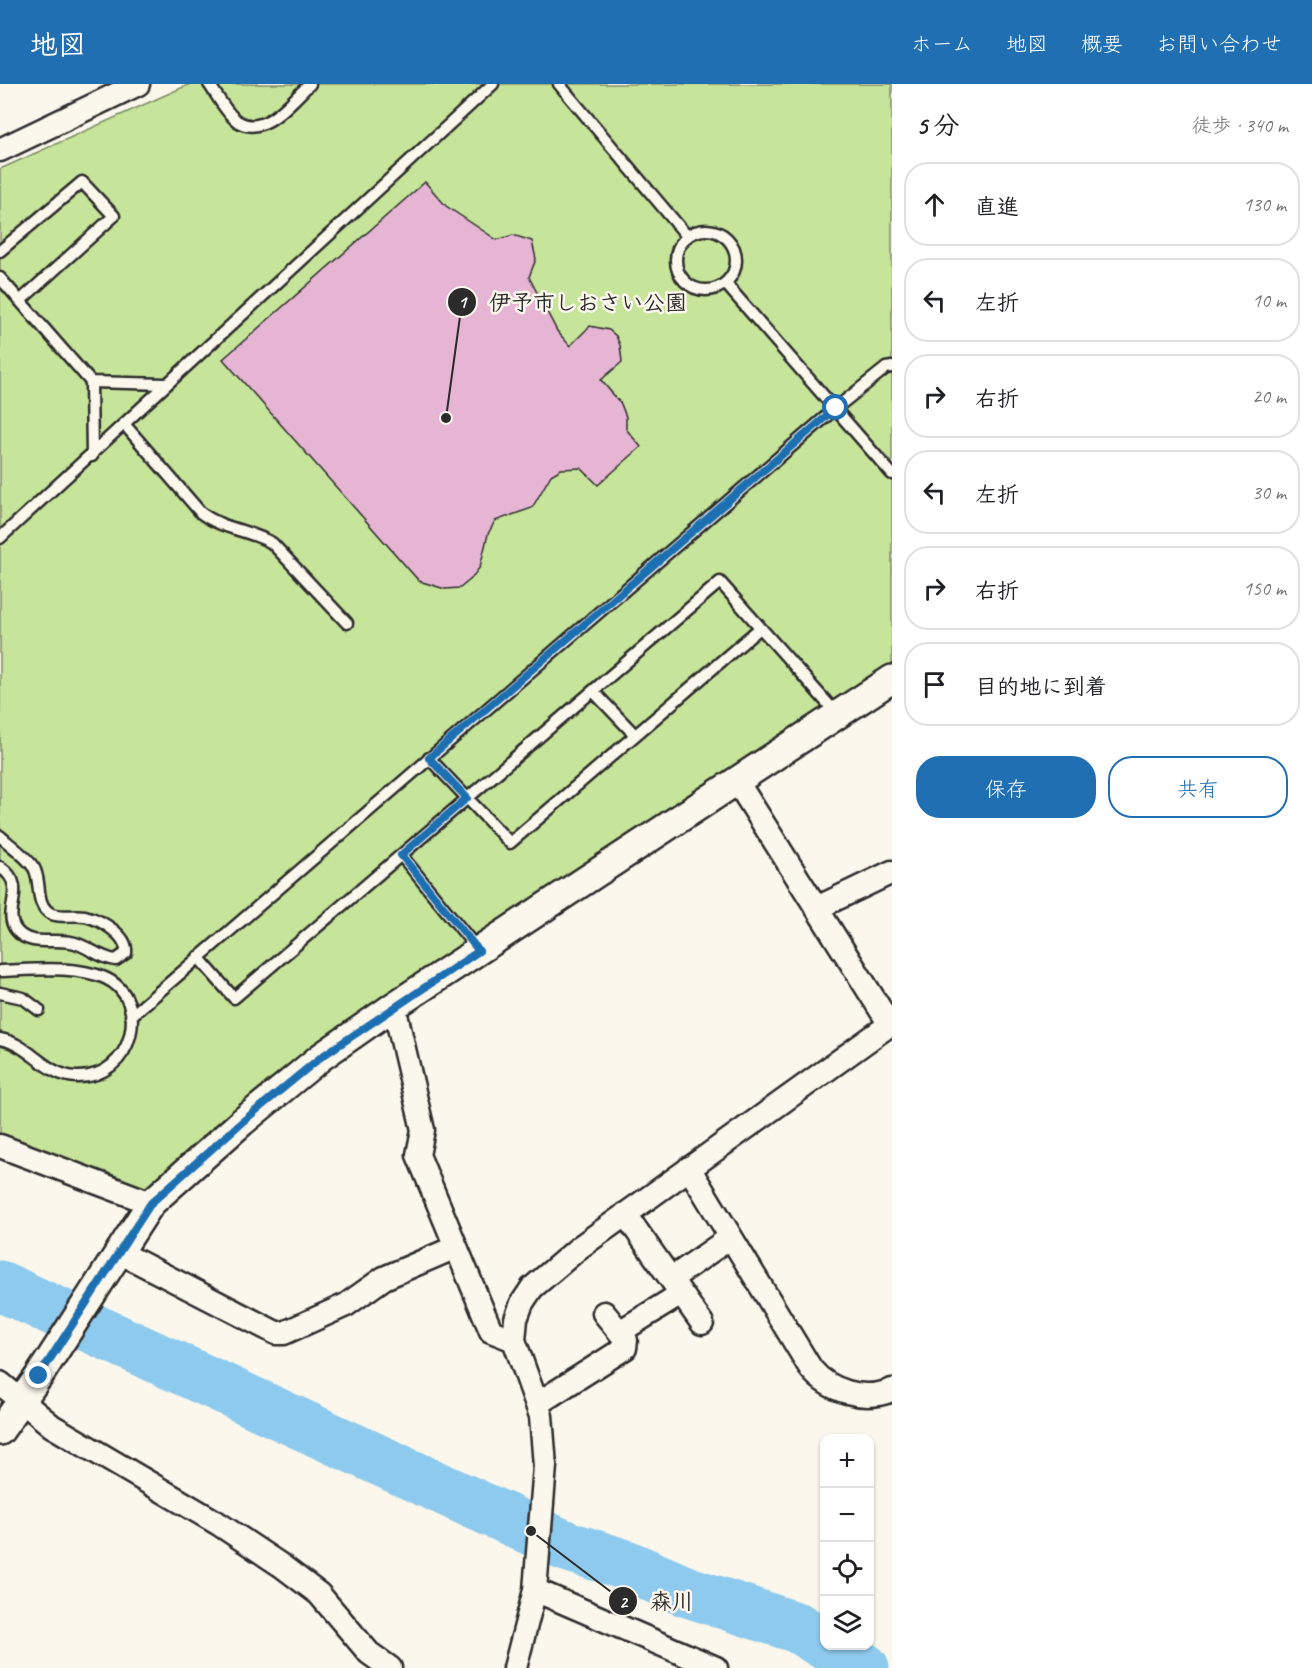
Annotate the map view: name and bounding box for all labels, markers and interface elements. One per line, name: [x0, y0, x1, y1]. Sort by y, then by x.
text: 地図: [30, 27, 86, 62]
text: ホーム: [911, 31, 973, 57]
text: 地図: [1006, 31, 1048, 57]
text: 概要: [1081, 31, 1123, 57]
text: お問い合わせ: [1156, 31, 1282, 57]
text: 5 分: [916, 109, 960, 142]
text: 徒歩 · 340 m: [1192, 113, 1288, 138]
icon: ahead: [918, 188, 951, 221]
text: 130 m: [1243, 192, 1286, 217]
text: 直進: [975, 193, 1019, 221]
callout: 伊予市しおさい公園: [447, 282, 699, 322]
icon: left: [918, 284, 951, 317]
text: 10 m: [1252, 288, 1286, 313]
text: 伊予市しおさい公園: [489, 289, 687, 317]
text: 左折: [975, 289, 1019, 317]
text: 1: [458, 291, 468, 313]
icon: right: [918, 380, 951, 413]
text: 20 m: [1252, 384, 1286, 409]
text: 右折: [975, 385, 1019, 413]
route start: [822, 394, 848, 420]
icon: left: [918, 476, 951, 509]
text: 30 m: [1252, 480, 1286, 505]
text: 左折: [975, 481, 1019, 509]
icon: right: [918, 572, 951, 605]
text: 150 m: [1243, 576, 1286, 601]
text: 右折: [975, 577, 1019, 605]
icon: arrive: [918, 668, 951, 701]
text: 目的地に到着: [975, 673, 1107, 701]
button: 保存: [916, 756, 1096, 818]
button: 共有: [1108, 756, 1288, 818]
route end: [25, 1362, 51, 1388]
map controls: [820, 1434, 874, 1650]
button: +: [820, 1434, 874, 1488]
button: −: [820, 1488, 874, 1542]
button: locate: [820, 1542, 874, 1596]
callout: 森川: [608, 1581, 706, 1621]
text: 森川: [650, 1588, 694, 1616]
text: 2: [619, 1591, 629, 1613]
button: layers: [820, 1596, 874, 1650]

